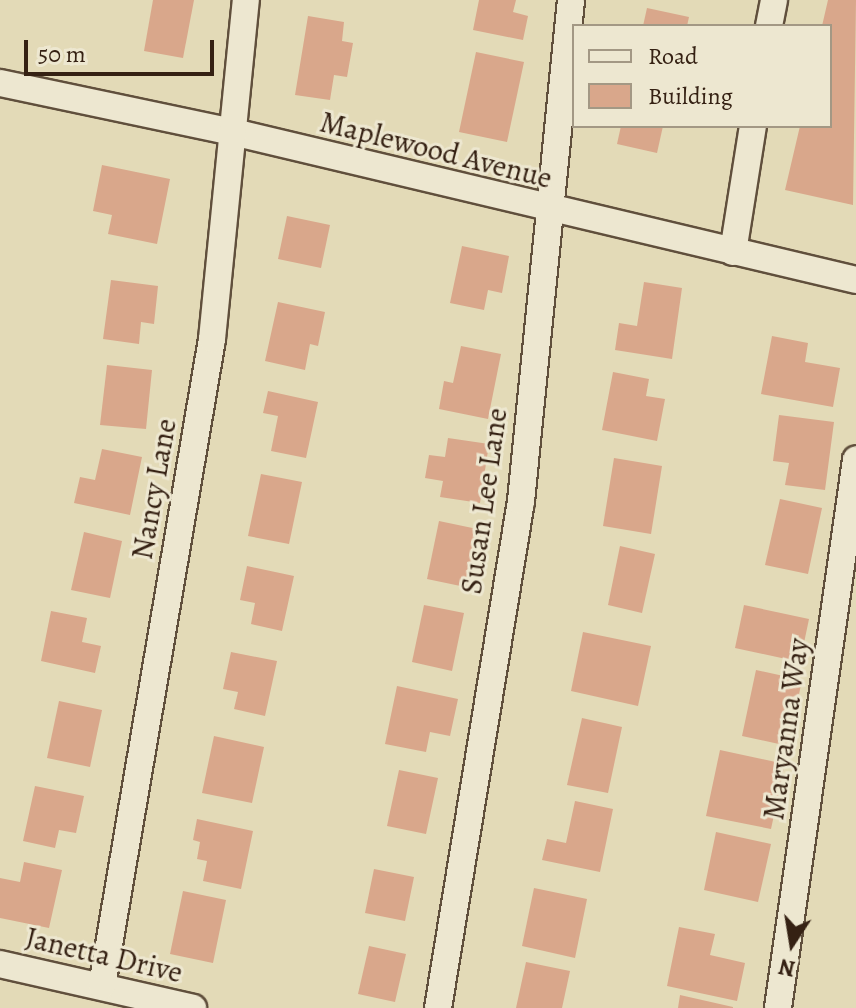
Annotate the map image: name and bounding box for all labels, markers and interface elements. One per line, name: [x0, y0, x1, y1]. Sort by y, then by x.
scale bar: [28, 24, 218, 74]
legend: [572, 24, 832, 128]
text: 50 m: [38, 38, 86, 70]
text: Road: [648, 40, 698, 72]
text: Building: [648, 80, 733, 112]
street label: Maplewood Avenue: [316, 104, 556, 196]
street label: Susan Lee Lane: [453, 406, 515, 596]
street label: Nancy Lane: [124, 416, 184, 562]
street label: Maryanna Way: [755, 636, 817, 822]
north arrow: [752, 904, 832, 984]
street label: Janetta Drive: [22, 919, 186, 991]
text: N: [776, 951, 798, 984]

